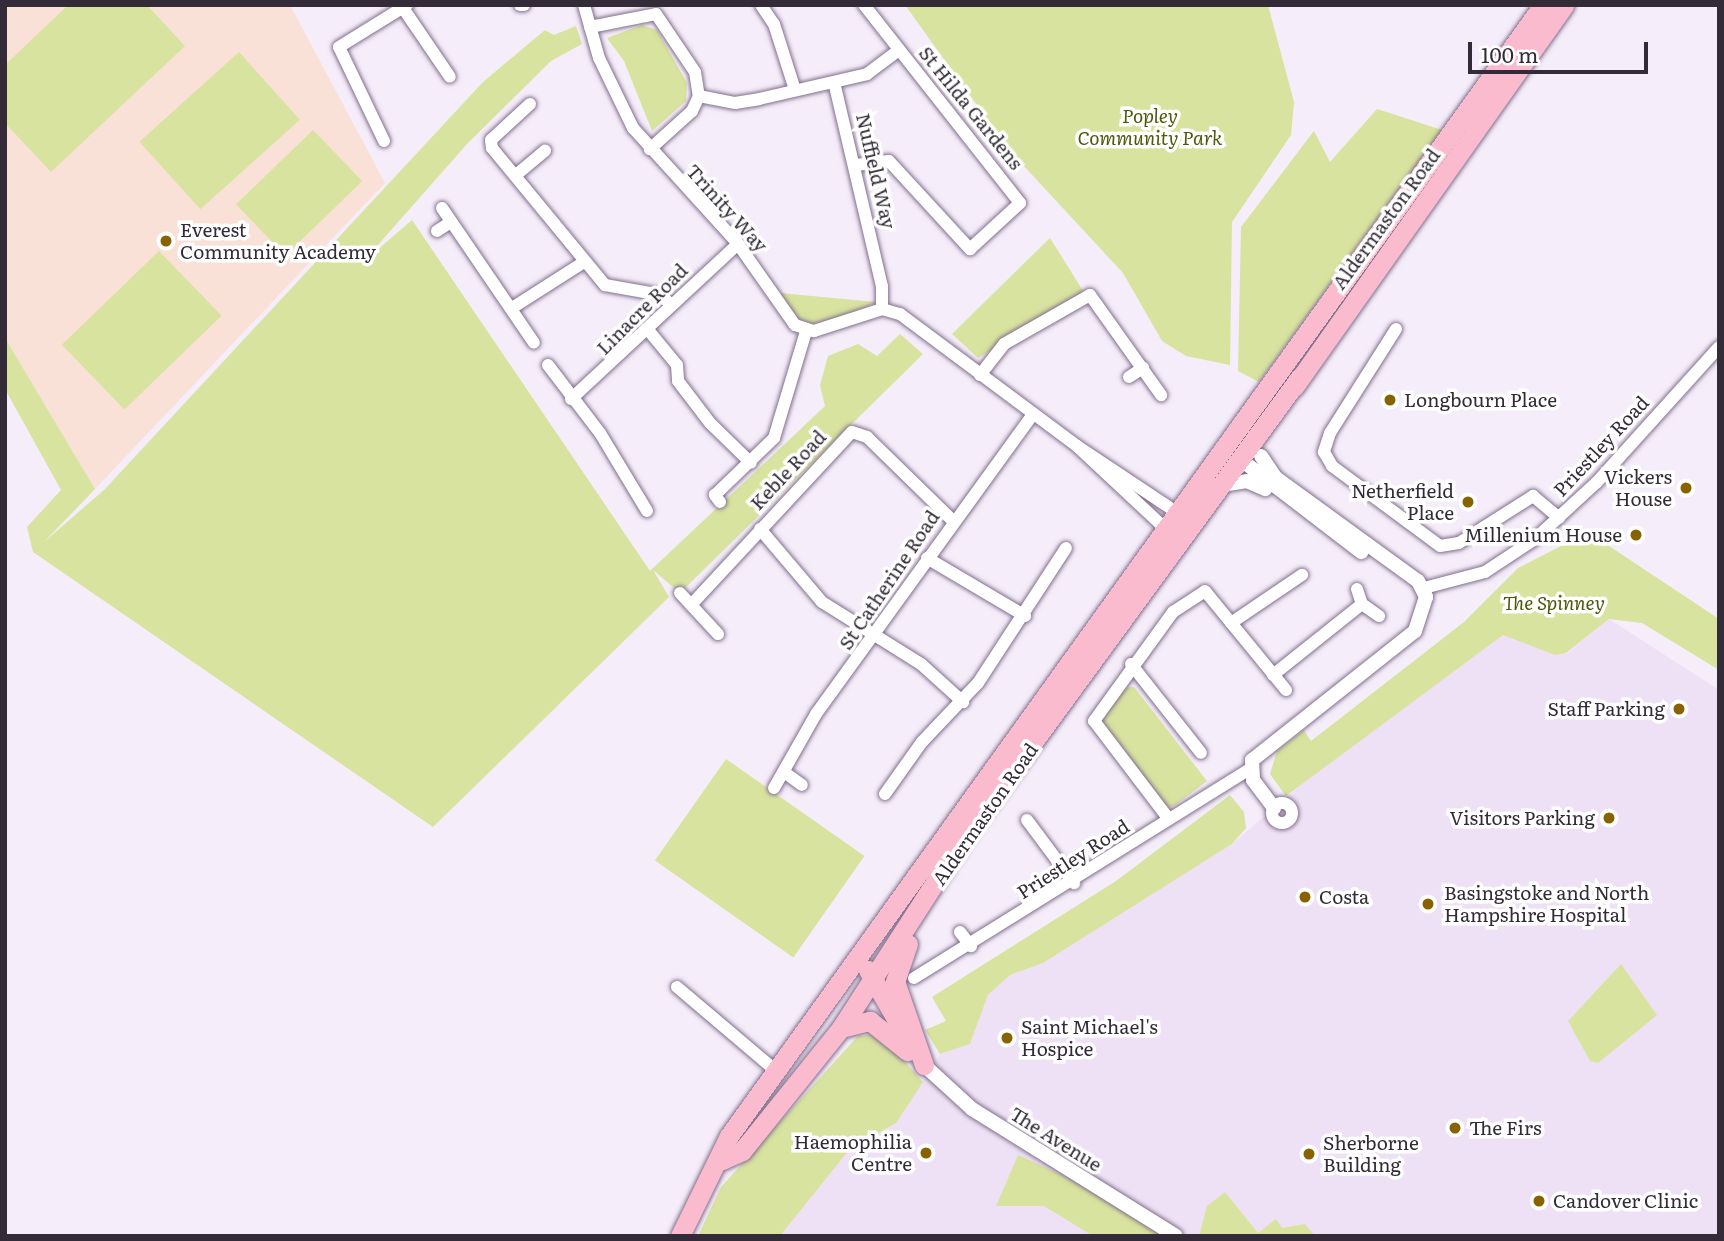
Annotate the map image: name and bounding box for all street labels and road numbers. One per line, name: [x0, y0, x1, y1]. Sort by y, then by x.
street label: St Hilda Gardens: [914, 42, 1028, 174]
street label: Nuffield Way: [852, 111, 900, 231]
street label: Aldermaston Road: [1327, 144, 1445, 294]
street label: Trinity Way: [682, 159, 772, 257]
street label: Linacre Road: [592, 259, 692, 359]
street label: Priestley Road: [1549, 391, 1653, 501]
street label: Keble Road: [745, 426, 831, 514]
street label: St Catherine Road: [834, 506, 944, 654]
street label: Aldermaston Road: [927, 739, 1043, 889]
street label: Priestley Road: [1013, 814, 1133, 904]
street label: The Avenue: [1006, 1102, 1106, 1176]

